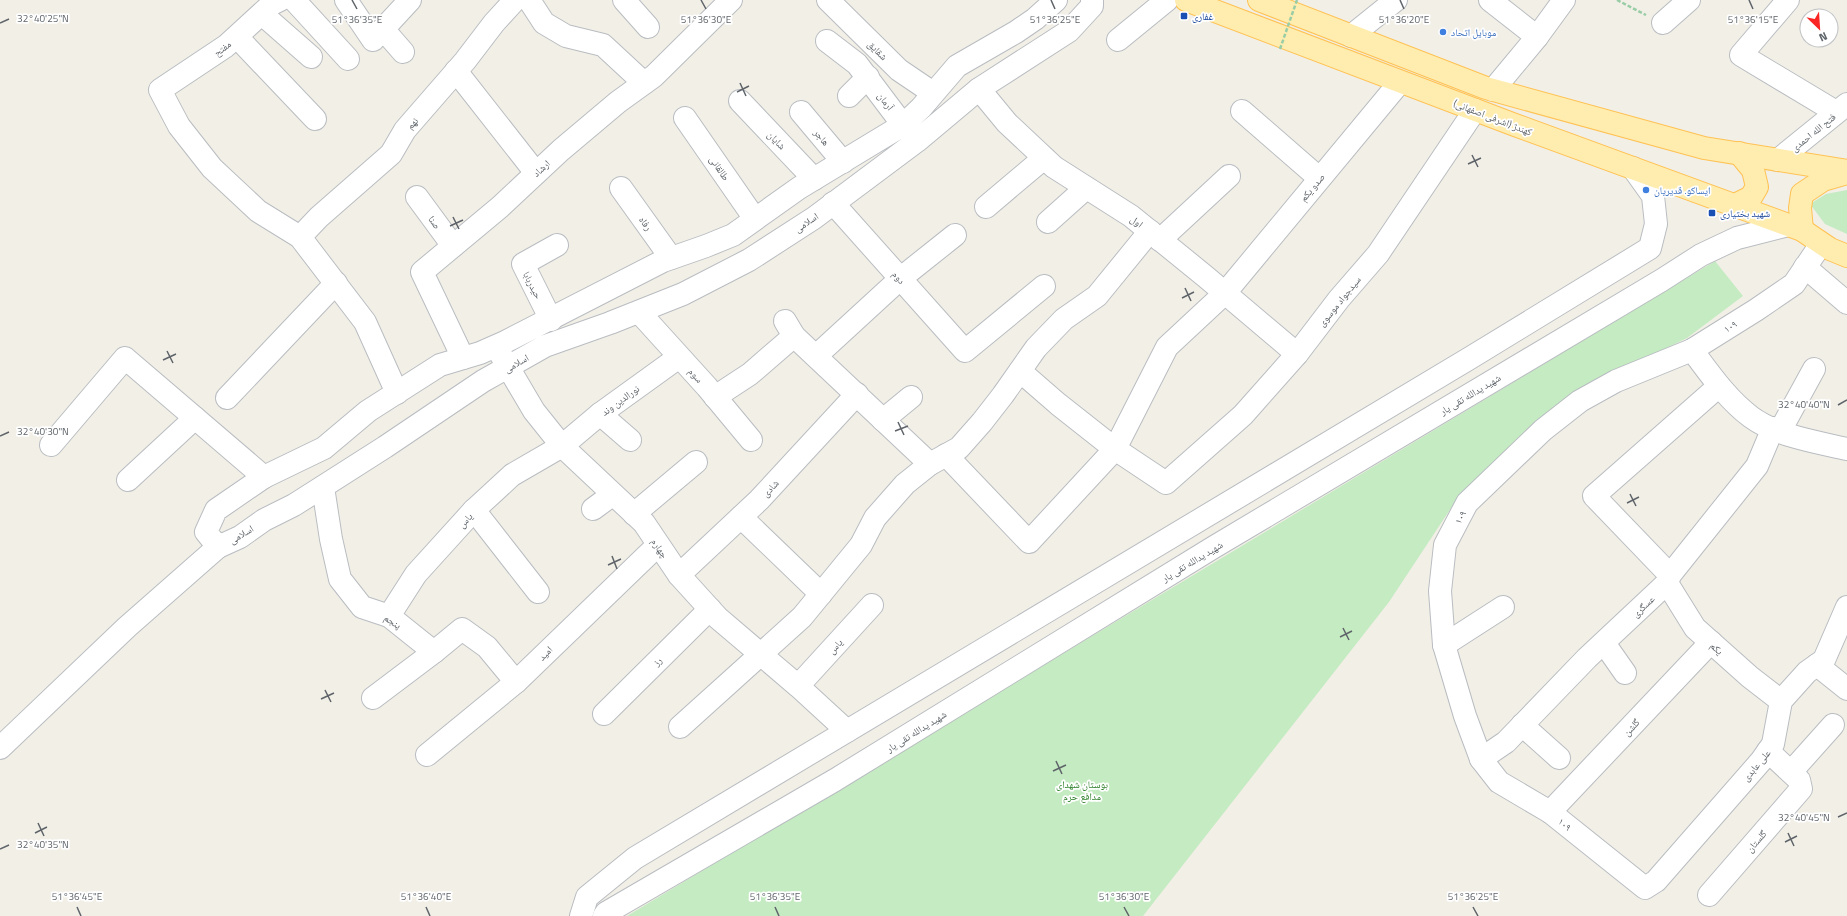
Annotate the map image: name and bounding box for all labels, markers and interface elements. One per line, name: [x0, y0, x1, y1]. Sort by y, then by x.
north arrow: [1799, 8, 1839, 48]
place label: غفاری: [1192, 9, 1214, 24]
text: 32°40'25"N: [17, 11, 69, 26]
marker: غفاری: [1179, 11, 1189, 21]
text: 51°36'35"E: [332, 12, 383, 27]
text: 51°36'30"E: [681, 12, 732, 27]
text: 51°36'25"E: [1030, 12, 1081, 27]
text: 51°36'20"E: [1379, 12, 1430, 27]
text: 51°36'15"E: [1728, 12, 1779, 27]
place label: موبایل اتحاد: [1451, 25, 1497, 40]
marker: موبایل اتحاد: [1438, 27, 1448, 37]
text: N: [1816, 28, 1830, 46]
street label: مفتح: [210, 37, 235, 60]
street label: شقایق: [864, 37, 891, 64]
street label: آرمان: [874, 89, 898, 114]
street label: کهندژ (اشرفی اصفهانی): [1451, 96, 1534, 139]
street label: فتح الله احمدی: [1788, 110, 1839, 155]
street label: نهم: [403, 114, 422, 133]
street label: هاجر: [809, 125, 833, 149]
street label: شایان: [764, 128, 790, 153]
street label: طالقانی: [706, 153, 734, 184]
street label: ارشاد: [529, 156, 554, 181]
street label: صدو یکم: [1296, 170, 1329, 205]
place label: ایساکو. قدیریان: [1654, 183, 1710, 198]
marker: ایساکو. قدیریان: [1641, 185, 1651, 195]
place label: شهید بختیاری: [1720, 206, 1771, 221]
marker: شهید بختیاری: [1707, 208, 1717, 218]
street label: اسلامی: [791, 209, 821, 236]
street label: اول: [1127, 211, 1146, 231]
street label: صنا: [425, 213, 445, 232]
street label: رفاه: [635, 213, 656, 234]
street label: دوم: [888, 267, 909, 287]
street label: حیدربابا: [519, 269, 546, 302]
street label: سیدجواد موسوی: [1314, 272, 1365, 330]
street label: ۱۰۹: [1721, 316, 1740, 336]
street label: اسلامی: [501, 350, 531, 377]
street label: سوم: [685, 364, 707, 387]
street label: شهید یدالله تقی یار: [1436, 370, 1504, 419]
street label: نورالدین وند: [598, 381, 643, 419]
text: 32°40'40"N: [1778, 397, 1830, 412]
text: 32°40'30"N: [17, 424, 69, 439]
street label: شادی: [758, 476, 783, 501]
street label: ۱۰۹: [1451, 507, 1470, 527]
street label: یاس: [454, 509, 476, 531]
street label: اسلامی: [226, 521, 256, 548]
street label: چهارم: [647, 535, 672, 562]
street label: شهید یدالله تقی یار: [1158, 537, 1226, 586]
street label: عسگری: [1629, 592, 1658, 621]
street label: پنجم: [381, 610, 405, 633]
street label: یاس: [824, 635, 846, 657]
street label: یکم: [1707, 638, 1727, 658]
street label: امید: [535, 643, 556, 664]
street label: رز: [649, 653, 665, 670]
street label: شهید یدالله تقی یار: [882, 707, 950, 757]
street label: گلشن: [1619, 715, 1644, 739]
street label: علی عابدی: [1738, 746, 1774, 785]
park label: بوستان شهدای مدافع حرم: [1056, 777, 1108, 804]
text: 32°40'45"N: [1778, 810, 1830, 825]
street label: ۱۰۹: [1555, 814, 1575, 835]
street label: گلستان: [1742, 826, 1771, 856]
text: 32°40'35"N: [17, 837, 69, 852]
text: 51°36'45"E: [52, 889, 103, 904]
text: 51°36'40"E: [401, 889, 452, 904]
text: 51°36'35"E: [750, 889, 801, 904]
text: 51°36'30"E: [1099, 889, 1150, 904]
text: 51°36'25"E: [1448, 889, 1499, 904]

